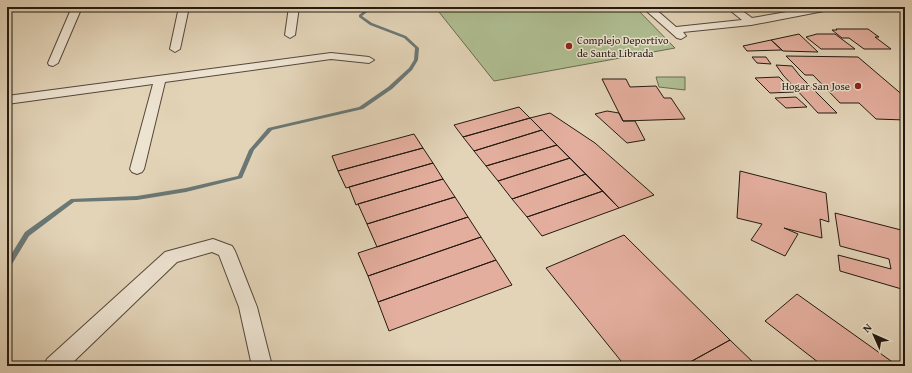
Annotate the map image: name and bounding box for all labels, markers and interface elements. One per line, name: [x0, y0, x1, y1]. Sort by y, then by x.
place label: Complejo Deportivo de Santa Librada: [577, 32, 669, 61]
marker: Complejo Deportivo de Santa Librada: [564, 41, 574, 51]
place label: Hogar San Jose: [782, 78, 850, 94]
marker: Hogar San Jose: [853, 81, 863, 91]
north arrow: [854, 315, 894, 355]
text: N: [859, 319, 876, 336]

